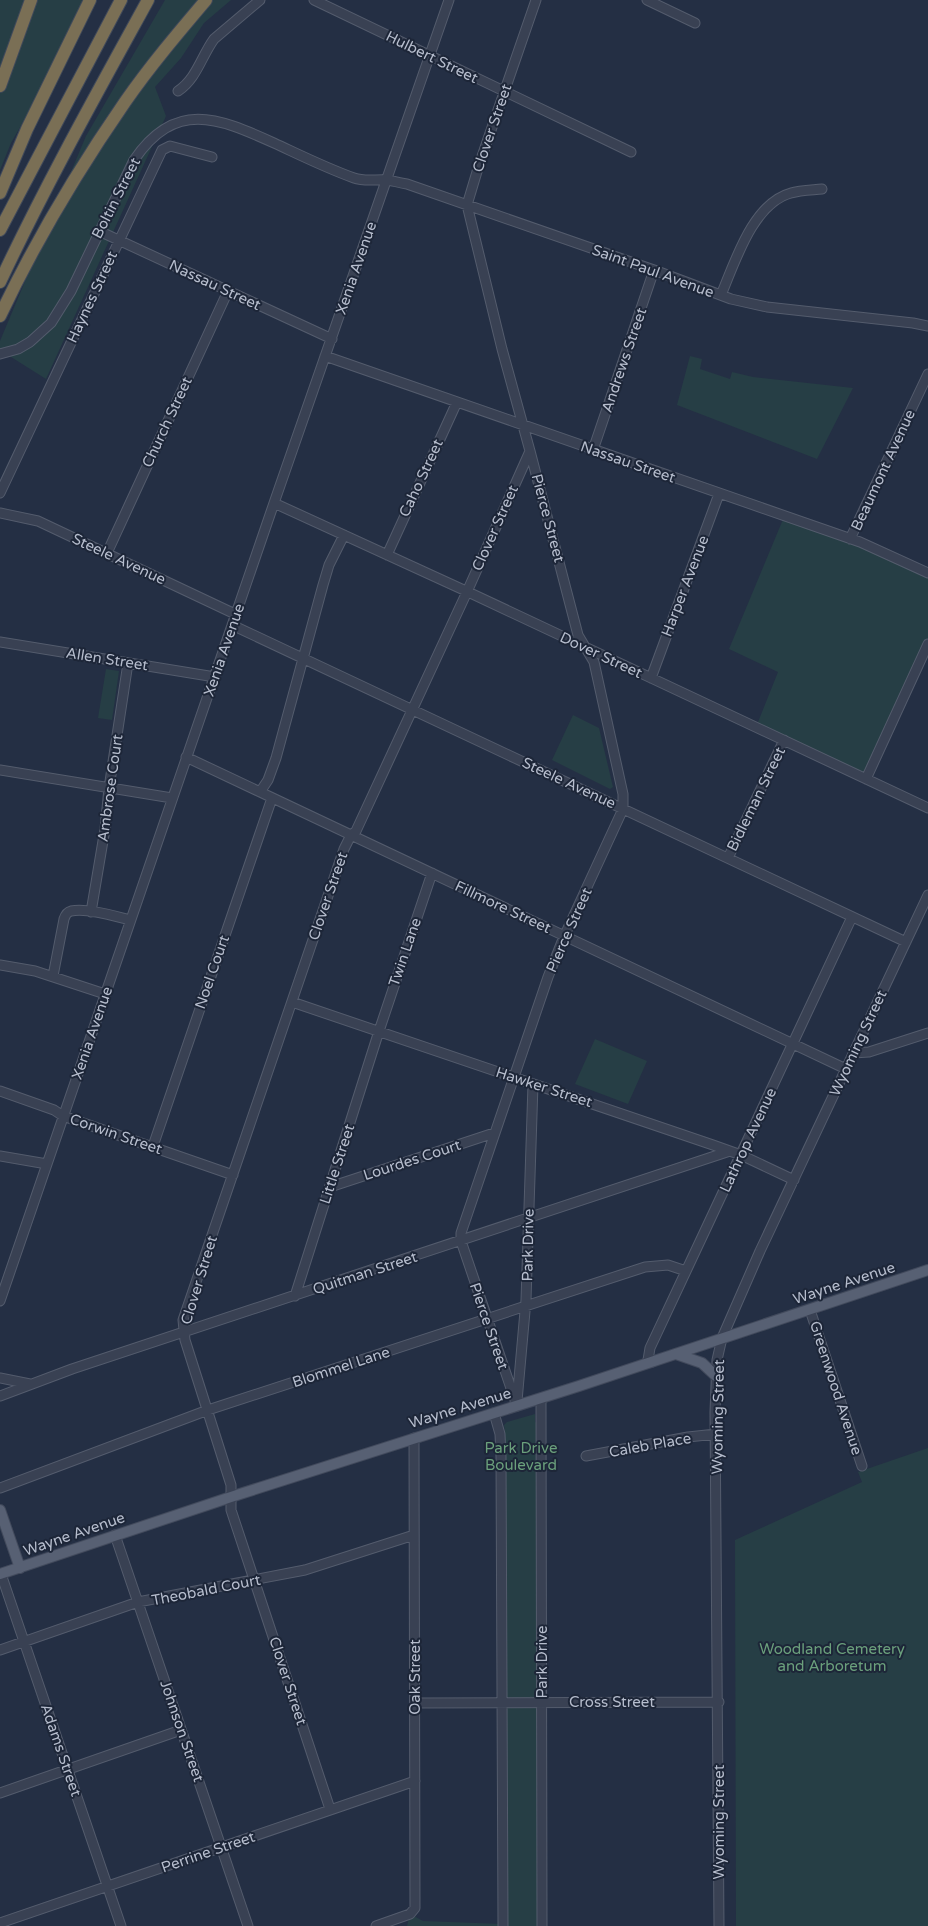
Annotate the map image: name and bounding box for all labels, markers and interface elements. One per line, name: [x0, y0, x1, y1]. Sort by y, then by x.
street label: Hulbert Street: [383, 27, 481, 87]
street label: Clover Street: [469, 81, 516, 174]
street label: Boltin Street: [88, 154, 144, 242]
street label: Xenia Avenue: [332, 219, 380, 317]
street label: Saint Paul Avenue: [590, 241, 716, 301]
street label: Haynes Street: [63, 248, 121, 346]
street label: Nassau Street: [166, 256, 264, 314]
street label: Andrews Street: [598, 305, 650, 415]
street label: Church Street: [138, 374, 196, 470]
street label: Beaumont Avenue: [847, 407, 919, 533]
street label: Caho Street: [395, 436, 447, 520]
street label: Nassau Street: [578, 437, 678, 487]
street label: Pierce Street: [528, 472, 569, 564]
street label: Clover Street: [468, 482, 522, 574]
street label: Steele Avenue: [69, 529, 169, 589]
street label: Harper Avenue: [657, 533, 713, 639]
street label: Xenia Avenue: [200, 601, 248, 699]
street label: Dover Street: [557, 628, 645, 682]
street label: Allen Street: [65, 644, 150, 674]
street label: Ambrose Court: [94, 733, 126, 843]
street label: Bidleman Street: [723, 744, 789, 854]
street label: Steele Avenue: [519, 753, 619, 813]
street label: Clover Street: [305, 849, 352, 942]
street label: Fillmore Street: [452, 877, 554, 937]
street label: Pierce Street: [542, 885, 596, 975]
street label: Twin Lane: [385, 915, 425, 989]
street label: Noel Court: [191, 932, 233, 1011]
street label: Xenia Avenue: [68, 984, 116, 1082]
street label: Wyoming Street: [826, 987, 891, 1099]
street label: Hawker Street: [493, 1063, 595, 1111]
street label: Lathrop Avenue: [716, 1085, 780, 1195]
street label: Corwin Street: [67, 1110, 165, 1158]
street label: Little Street: [316, 1122, 358, 1206]
street label: Lourdes Court: [361, 1136, 463, 1184]
street label: Park Drive: [518, 1208, 538, 1282]
street label: Clover Street: [177, 1233, 221, 1327]
street label: Quitman Street: [310, 1248, 420, 1298]
street label: Wayne Avenue: [791, 1258, 897, 1308]
street label: Pierce Street: [466, 1280, 512, 1372]
street label: Greenwood Avenue: [806, 1319, 866, 1457]
street label: Blommel Lane: [290, 1343, 392, 1391]
street label: Wyoming Street: [708, 1359, 728, 1475]
street label: Wayne Avenue: [407, 1384, 513, 1432]
street label: Caleb Place: [608, 1429, 692, 1461]
park label: Park Drive Boulevard: [485, 1439, 557, 1474]
street label: Wayne Avenue: [21, 1508, 127, 1560]
street label: Theobald Court: [150, 1571, 262, 1609]
street label: Park Drive: [533, 1626, 551, 1698]
street label: Clover Street: [265, 1634, 311, 1728]
street label: Oak Street: [406, 1639, 424, 1715]
park label: Woodland Cemetery and Arboretum: [759, 1640, 905, 1675]
street label: Johnson Street: [156, 1678, 208, 1785]
street label: Cross Street: [569, 1693, 655, 1711]
street label: Adams Street: [37, 1701, 85, 1799]
street label: Wyoming Street: [710, 1764, 728, 1879]
street label: Perrine Street: [159, 1827, 258, 1876]

